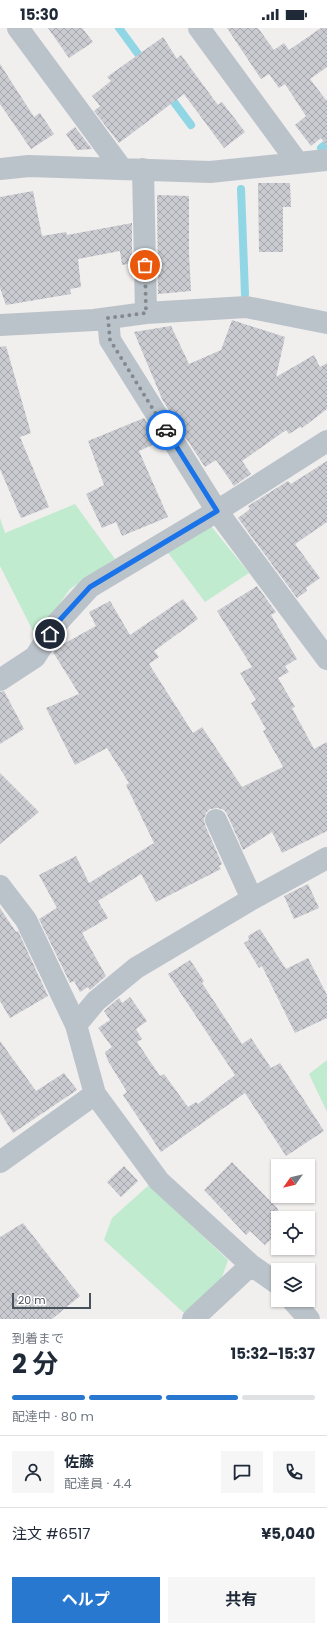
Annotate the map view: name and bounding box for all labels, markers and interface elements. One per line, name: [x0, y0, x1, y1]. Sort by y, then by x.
text: 15:30: [20, 4, 59, 25]
pin: [128, 248, 162, 282]
icon: bag: [134, 254, 156, 276]
courier: [146, 410, 186, 450]
icon: car: [155, 419, 177, 441]
pin: [33, 617, 67, 651]
icon: home: [39, 623, 61, 645]
north arrow: [271, 1159, 315, 1203]
map controls: [271, 1159, 315, 1307]
button: locate: [271, 1211, 315, 1255]
button: layers: [271, 1263, 315, 1307]
scale bar: [12, 1291, 91, 1310]
text: 20 m: [18, 1292, 46, 1308]
text: 到着まで: [12, 1329, 64, 1348]
text: 15:32–15:37: [231, 1343, 315, 1364]
text: 2 分: [12, 1346, 58, 1382]
text: 配達中 · 80 m: [12, 1407, 94, 1426]
button: person: [12, 1451, 54, 1493]
text: 佐藤: [64, 1451, 94, 1472]
button: chat: [221, 1451, 263, 1493]
button: phone: [273, 1451, 315, 1493]
text: 配達員 · 4.4: [64, 1474, 132, 1493]
text: 注文 #6517: [12, 1523, 91, 1544]
text: ¥5,040: [261, 1523, 315, 1544]
button: ヘルプ: [12, 1577, 160, 1623]
button: 共有: [168, 1577, 315, 1623]

